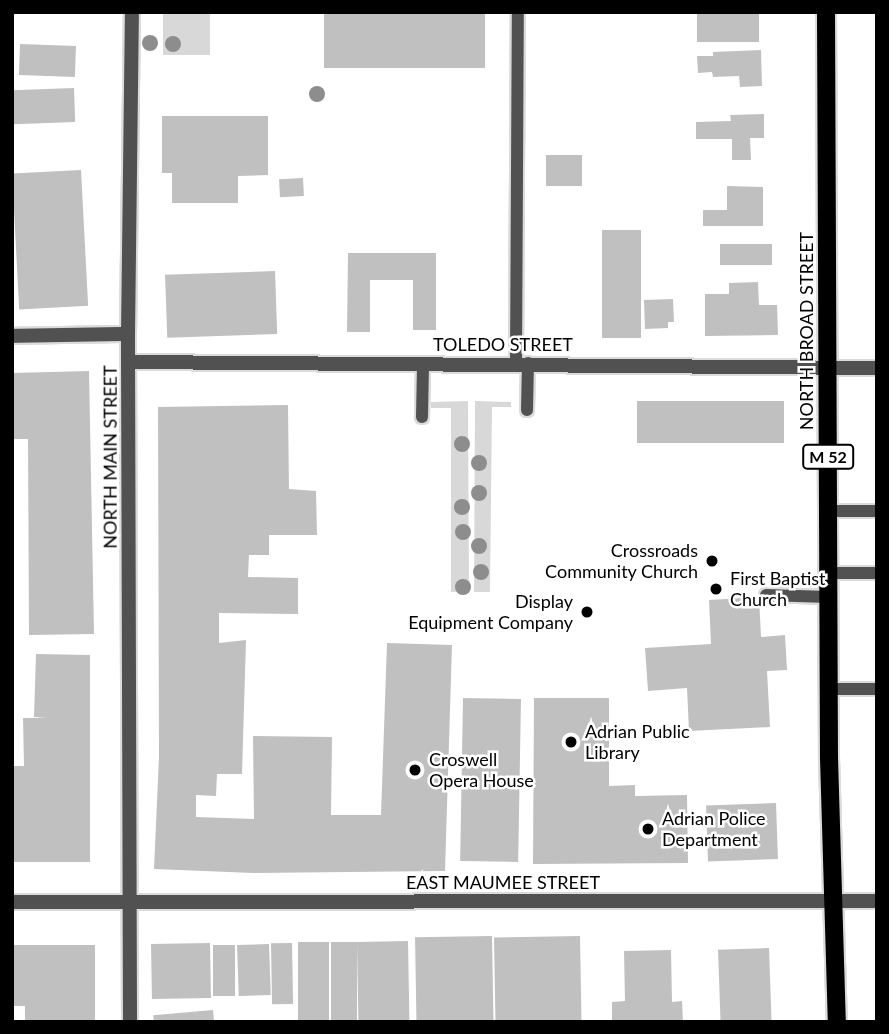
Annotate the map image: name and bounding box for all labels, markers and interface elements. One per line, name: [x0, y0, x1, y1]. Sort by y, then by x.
street label: NORTH BROAD STREET: [795, 232, 817, 430]
street label: TOLEDO STREET: [433, 333, 573, 355]
street label: NORTH MAIN STREET: [99, 365, 121, 549]
road number: M 52: [802, 445, 854, 470]
place label: Crossroads Community Church: [545, 540, 698, 582]
marker: Crossroads Community Church: [704, 553, 720, 569]
place label: First Baptist Church: [730, 568, 826, 610]
marker: First Baptist Church: [708, 581, 724, 597]
place label: Display Equipment Company: [408, 591, 573, 634]
marker: Display Equipment Company: [579, 604, 595, 620]
place label: Adrian Public Library: [585, 721, 690, 764]
marker: Adrian Public Library: [563, 734, 579, 750]
place label: Croswell Opera House: [429, 749, 534, 792]
marker: Croswell Opera House: [407, 762, 423, 778]
place label: Adrian Police Department: [662, 808, 766, 850]
marker: Adrian Police Department: [640, 821, 656, 837]
street label: EAST MAUMEE STREET: [406, 871, 600, 893]

